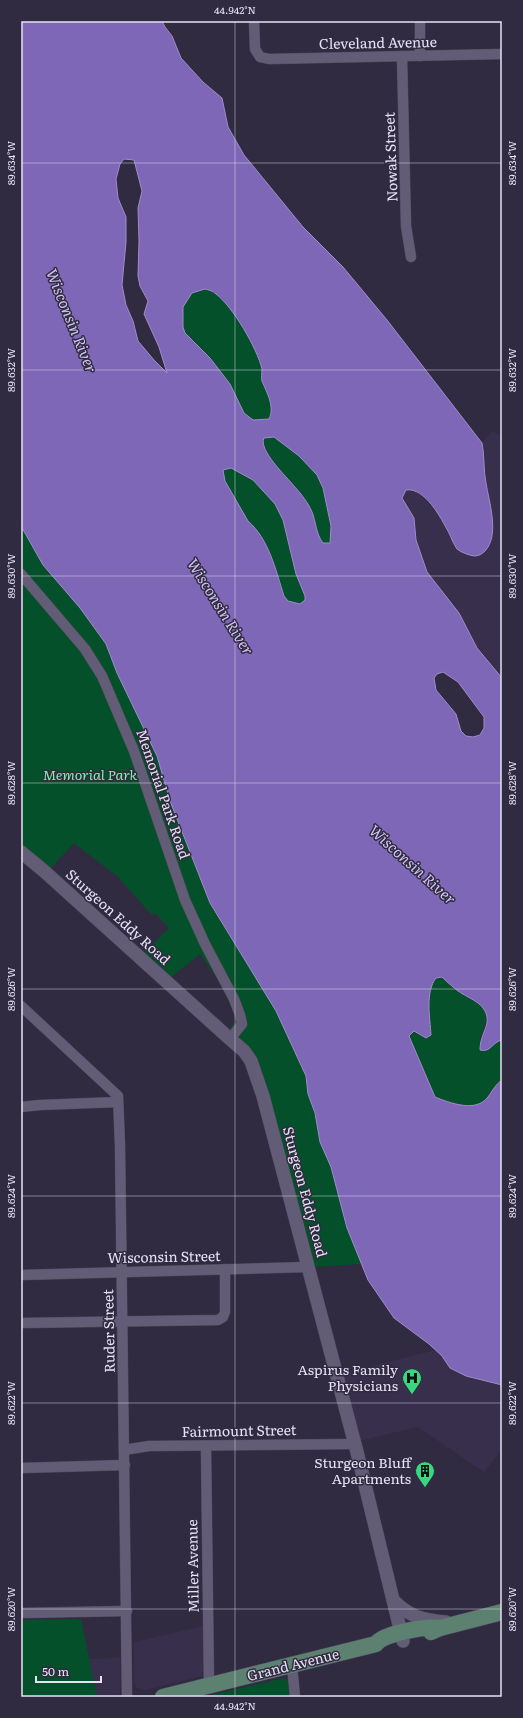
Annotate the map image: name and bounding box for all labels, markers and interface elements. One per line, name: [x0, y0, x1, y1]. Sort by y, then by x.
text: 44.942°N: [214, 2, 256, 17]
street label: Cleveland Avenue: [319, 31, 437, 53]
street label: Nowak Street: [378, 111, 402, 202]
text: 89.634°W: [3, 141, 18, 185]
text: 89.634°W: [504, 141, 519, 185]
water label: Wisconsin River: [41, 265, 104, 376]
text: 89.632°W: [3, 348, 18, 392]
text: 89.632°W: [504, 348, 519, 392]
text: 89.630°W: [3, 553, 18, 598]
water label: Wisconsin River: [182, 553, 260, 659]
text: 89.630°W: [504, 553, 519, 598]
street label: Memorial Park Road: [132, 726, 196, 862]
text: 89.628°W: [3, 761, 18, 805]
text: 89.628°W: [504, 761, 519, 805]
park label: Memorial Park: [43, 764, 137, 784]
water label: Wisconsin River: [364, 819, 462, 909]
street label: Sturgeon Eddy Road: [62, 864, 176, 969]
text: 89.626°W: [3, 967, 18, 1011]
text: 89.626°W: [504, 967, 519, 1011]
street label: Sturgeon Eddy Road: [279, 1124, 333, 1260]
text: 89.624°W: [3, 1174, 18, 1218]
text: 89.624°W: [504, 1174, 519, 1218]
street label: Wisconsin Street: [107, 1245, 221, 1267]
street label: Ruder Street: [97, 1289, 119, 1373]
place label: Aspirus Family Physicians: [297, 1359, 399, 1395]
hospital icon: Aspirus Family Physicians: [401, 1367, 423, 1395]
text: 89.622°W: [3, 1381, 18, 1425]
text: 89.622°W: [504, 1381, 519, 1425]
street label: Fairmount Street: [181, 1419, 297, 1441]
place label: Sturgeon Bluff Apartments: [314, 1452, 412, 1488]
building icon: Sturgeon Bluff Apartments: [414, 1460, 436, 1488]
street label: Miller Avenue: [181, 1519, 203, 1613]
text: 89.620°W: [3, 1587, 18, 1631]
text: 89.620°W: [504, 1587, 519, 1631]
street label: Grand Avenue: [245, 1643, 341, 1685]
scale bar: [36, 1658, 101, 1684]
text: 50 m: [42, 1662, 69, 1680]
text: 44.942°N: [214, 1698, 256, 1713]

